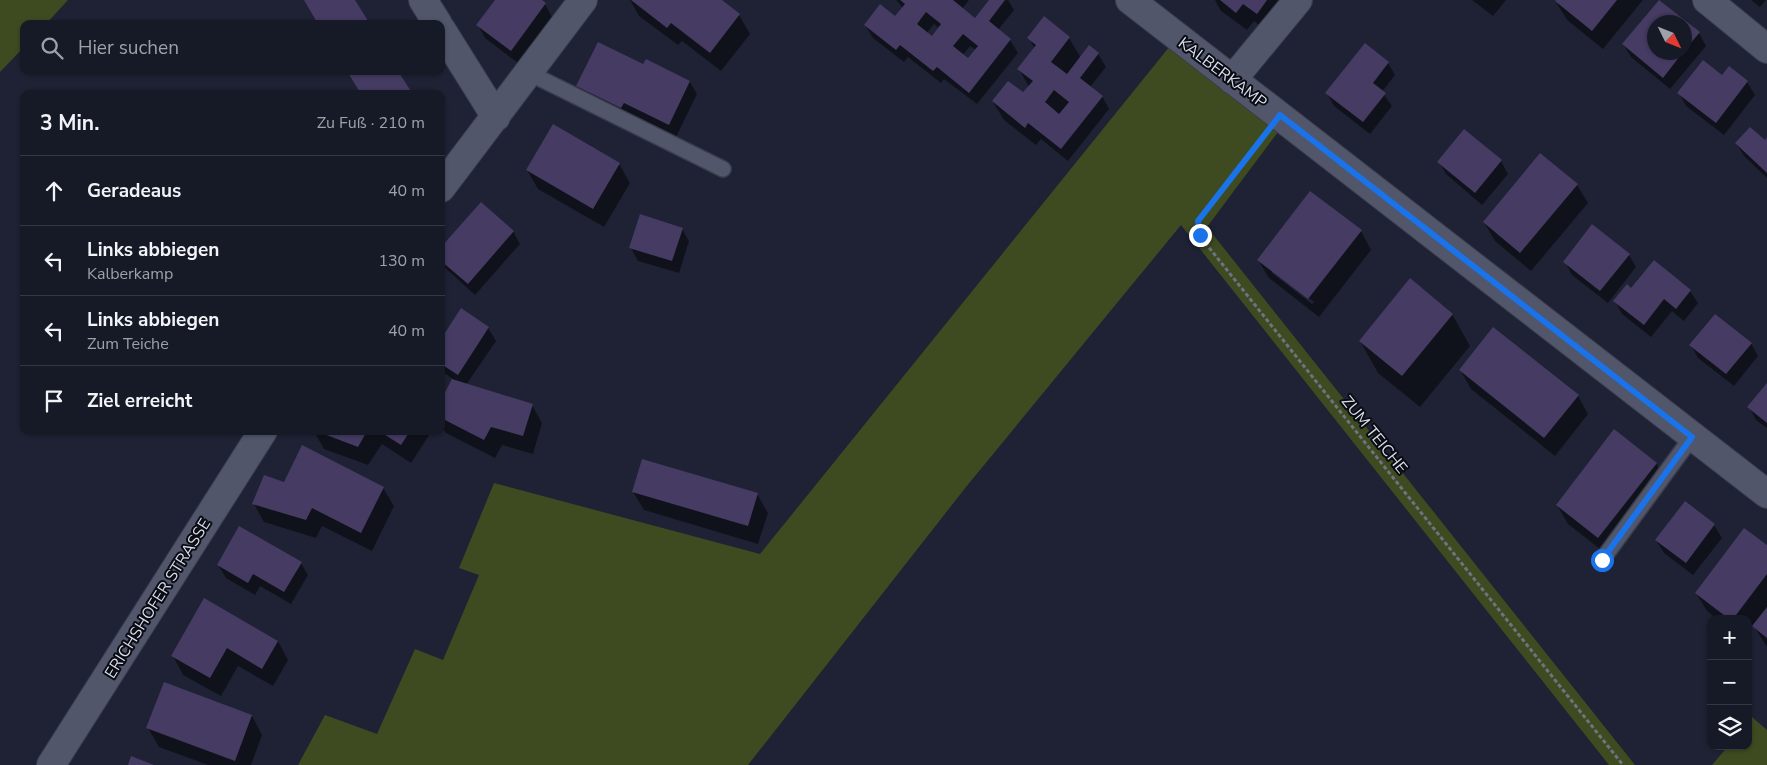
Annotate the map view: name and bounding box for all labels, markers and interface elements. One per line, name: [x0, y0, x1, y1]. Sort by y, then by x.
north arrow: [1647, 15, 1692, 60]
search box: [20, 20, 445, 75]
street label: KALBERKAMP: [1174, 32, 1271, 113]
icon: search: [38, 34, 66, 62]
text: Hier suchen: [78, 35, 179, 61]
text: 3 Min.: [40, 109, 99, 137]
text: Zu Fuß · 210 m: [317, 112, 425, 134]
icon: ahead: [40, 177, 68, 205]
text: Geradeaus: [87, 178, 181, 204]
text: 40 m: [388, 180, 425, 202]
route end: [1189, 224, 1212, 247]
text: Links abbiegen: [87, 237, 219, 263]
icon: left: [40, 247, 68, 275]
text: 130 m: [378, 250, 425, 272]
text: Kalberkamp: [87, 263, 173, 285]
text: Links abbiegen: [87, 307, 219, 333]
icon: left: [40, 317, 68, 345]
text: 40 m: [388, 320, 425, 342]
text: Zum Teiche: [87, 333, 169, 355]
icon: arrive: [40, 387, 68, 415]
text: Ziel erreicht: [87, 388, 192, 414]
street label: ZUM TEICHE: [1336, 391, 1412, 478]
street label: ERICHSHOFER STRASSE: [100, 514, 216, 683]
route start: [1591, 549, 1614, 572]
map controls: [1707, 615, 1752, 750]
button: +: [1707, 615, 1752, 660]
button: −: [1707, 660, 1752, 705]
button: layers: [1707, 705, 1752, 750]

